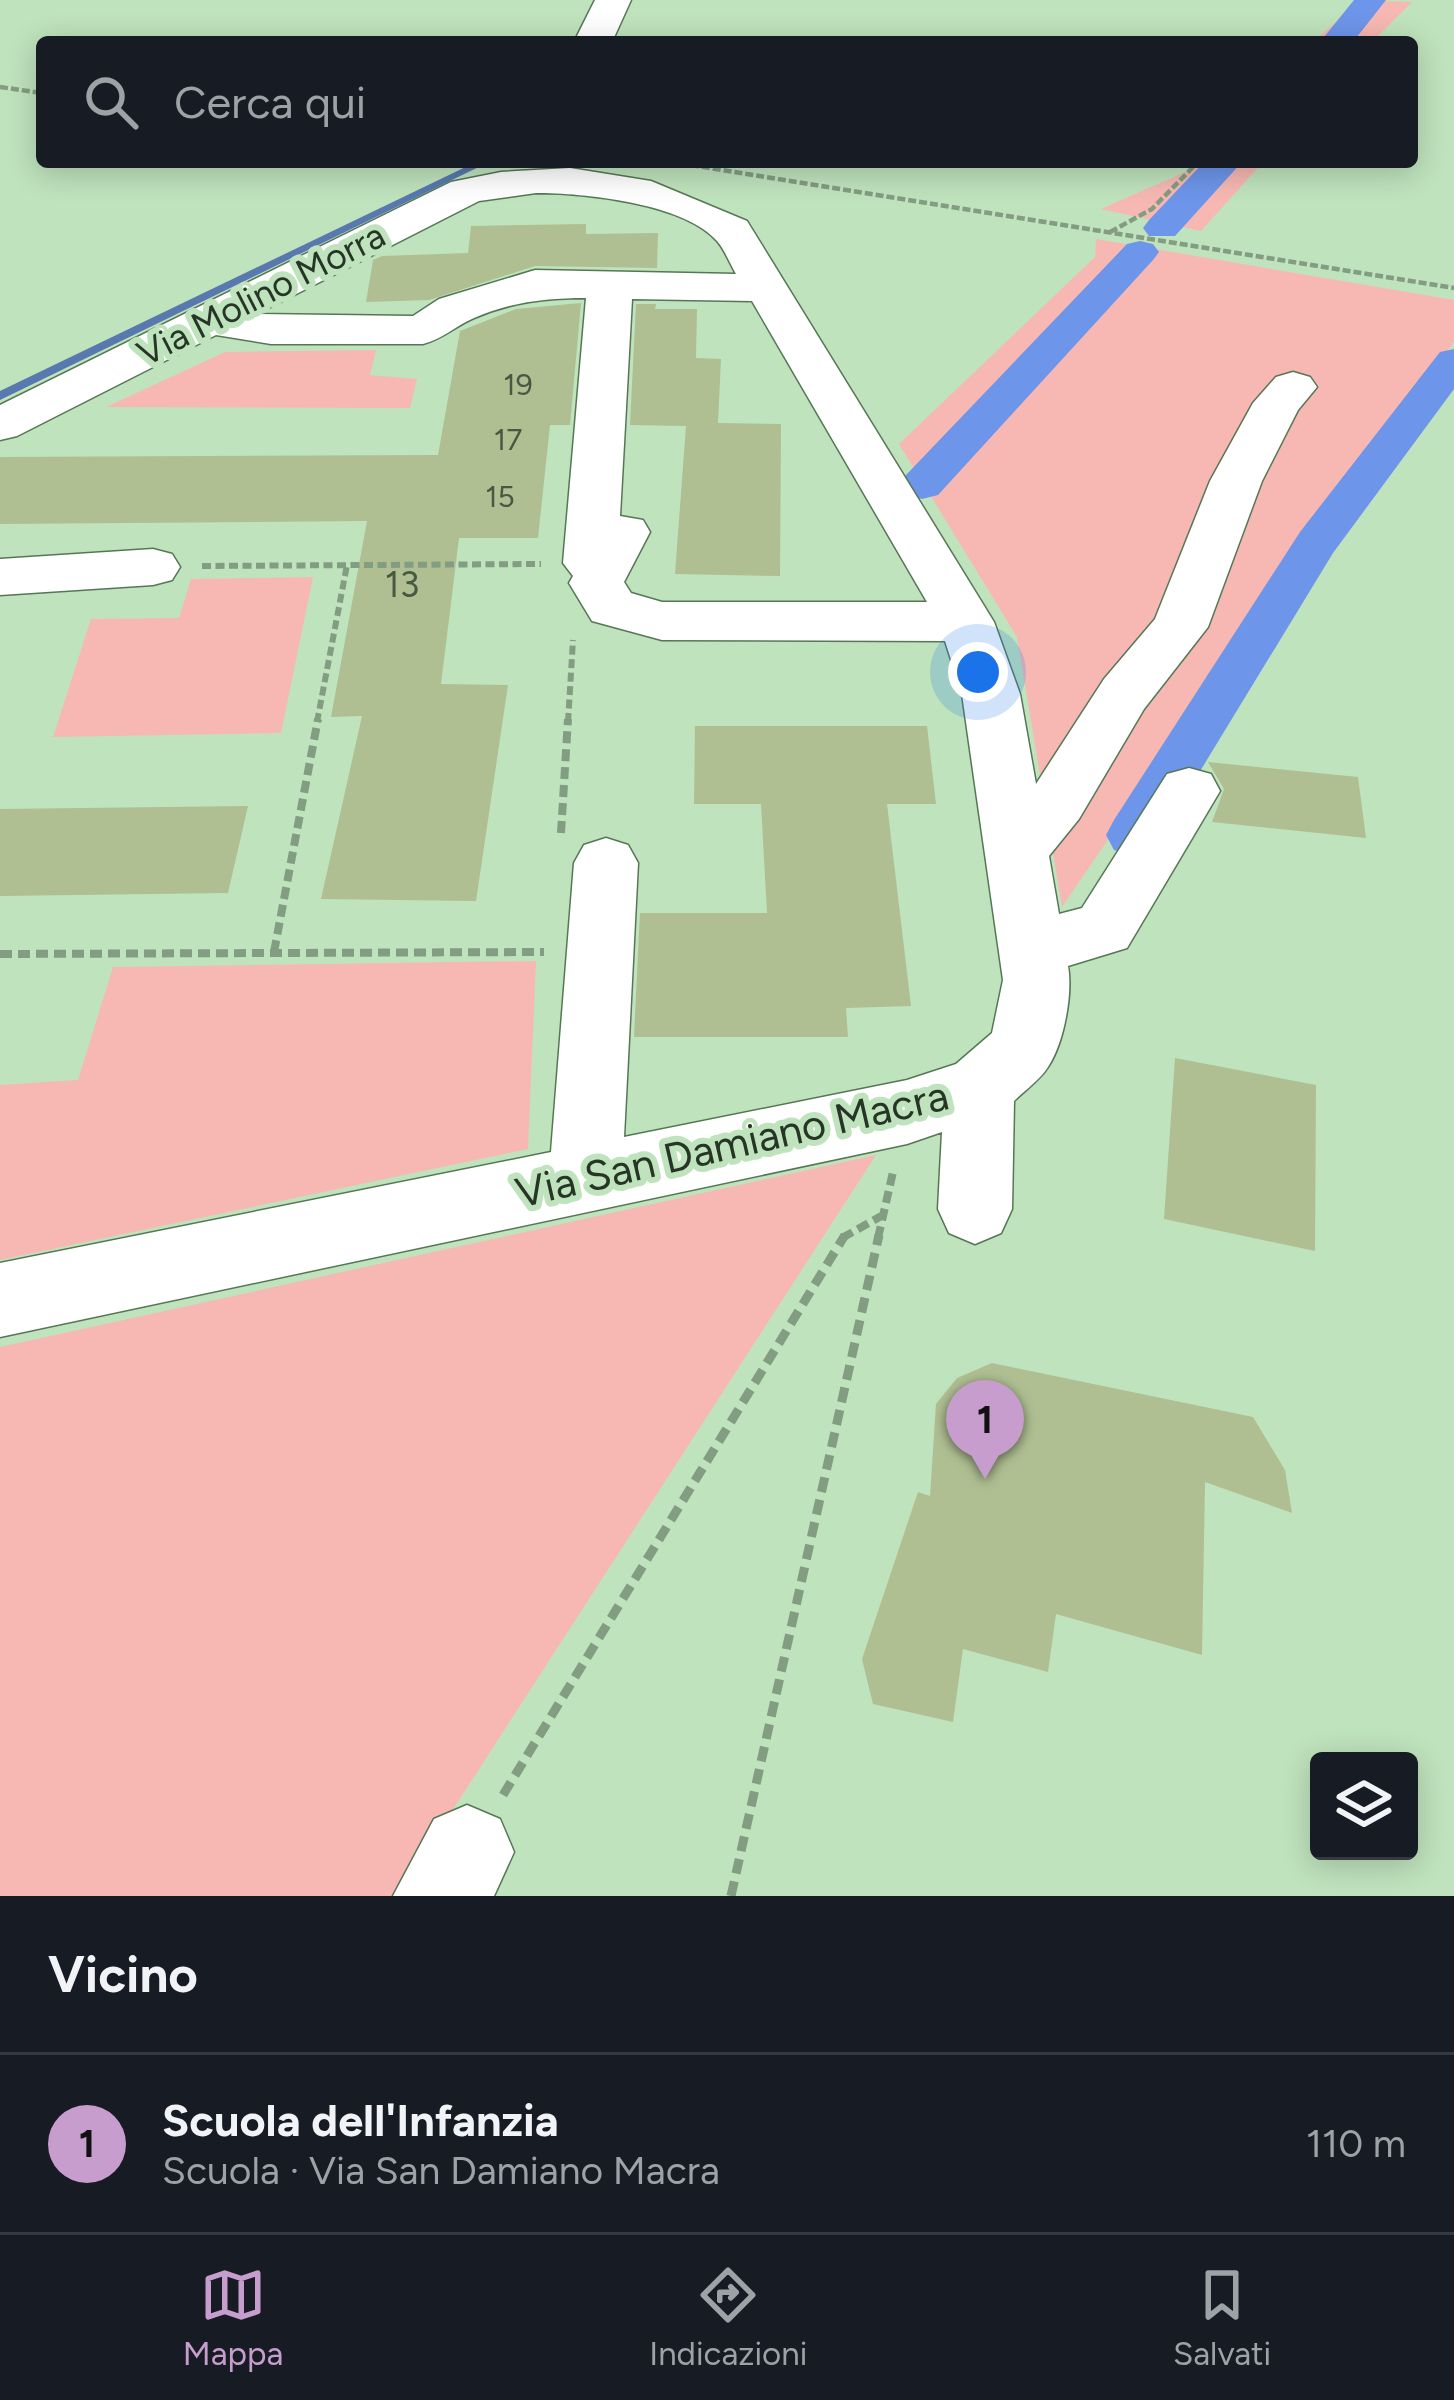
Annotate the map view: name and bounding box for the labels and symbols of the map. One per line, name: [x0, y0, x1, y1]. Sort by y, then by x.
street label: Via Molino Morra: [130, 213, 392, 375]
house number: 19: [503, 366, 533, 403]
house number: 17: [494, 421, 522, 458]
house number: 15: [485, 478, 515, 515]
house number: 13: [385, 563, 419, 606]
your location: [948, 642, 1008, 702]
street label: Via San Damiano Macra: [511, 1069, 953, 1219]
pin: 1: [946, 1380, 1024, 1479]

